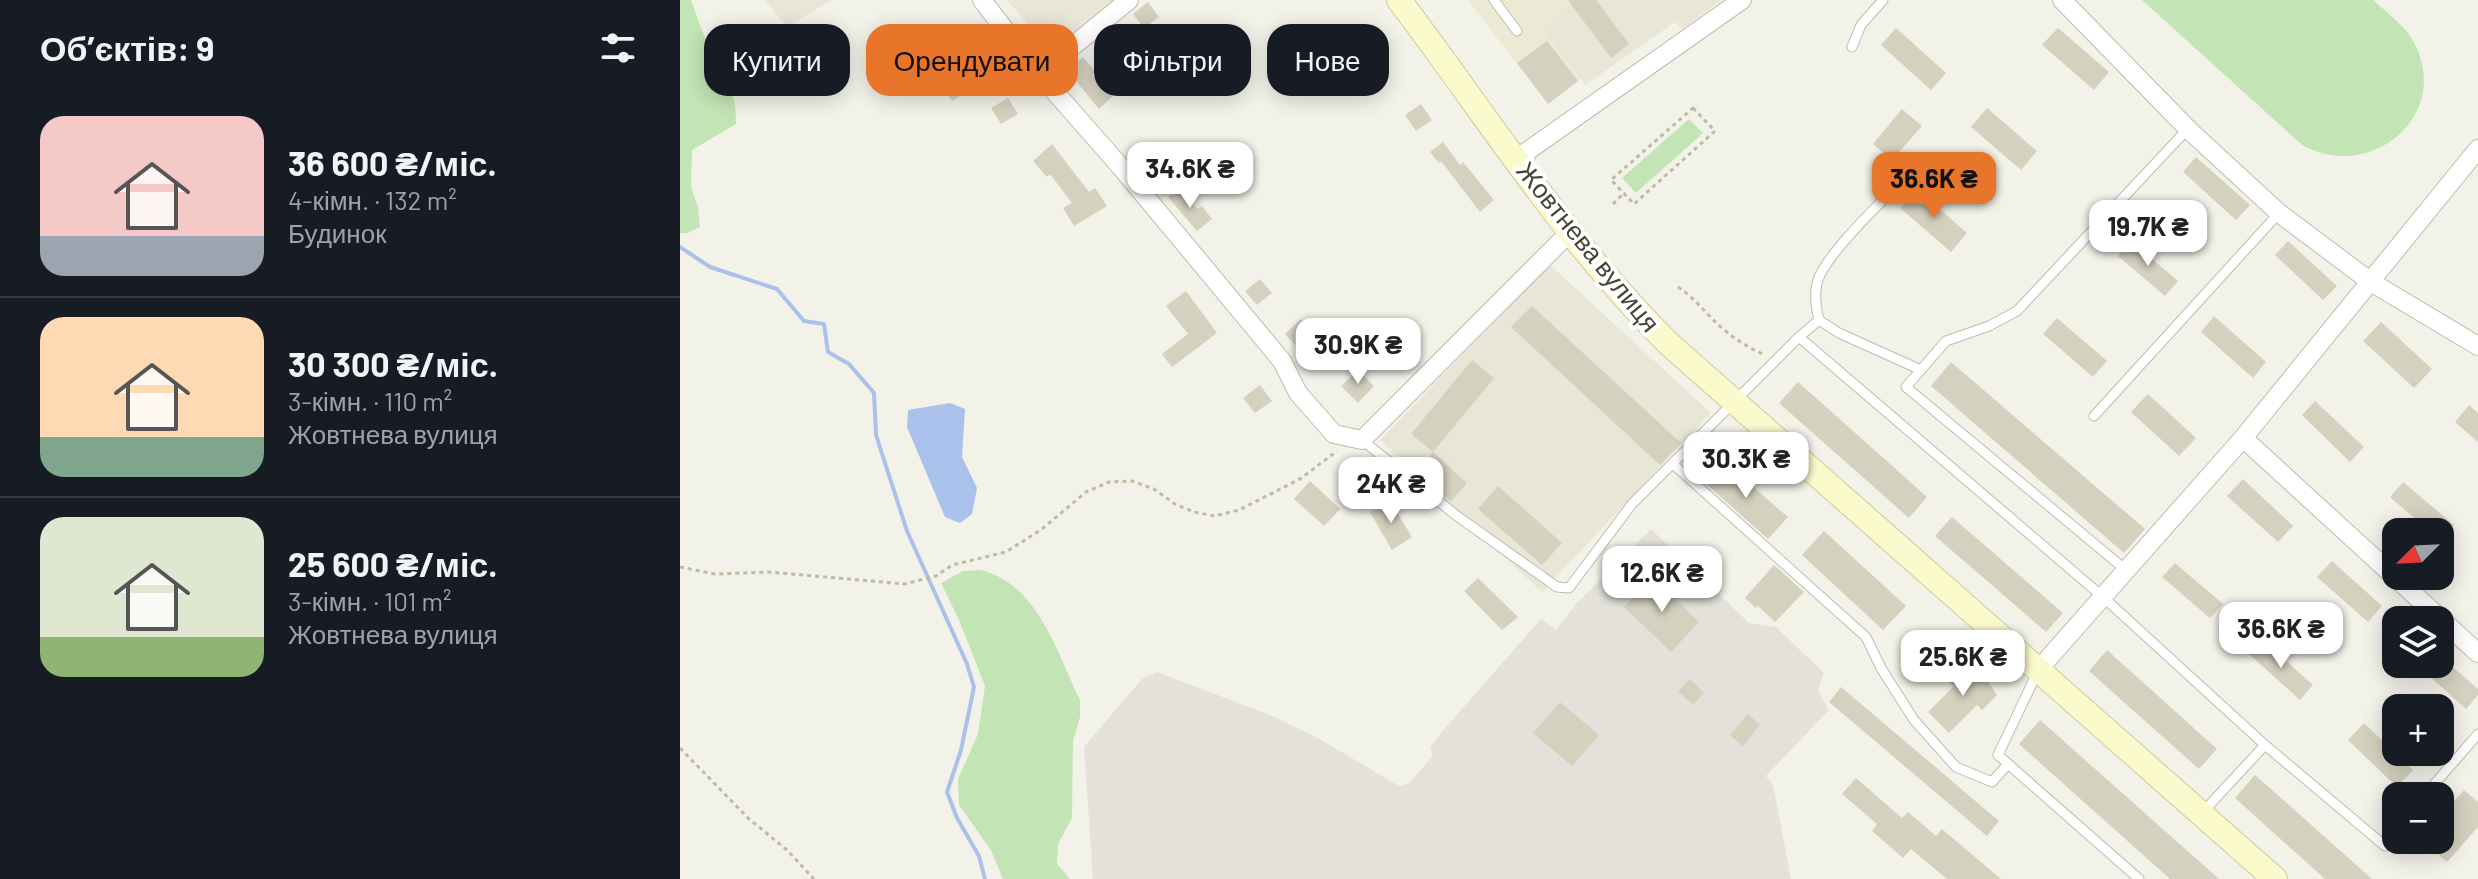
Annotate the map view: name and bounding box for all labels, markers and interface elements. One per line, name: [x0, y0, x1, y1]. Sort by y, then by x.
chip: Купити: [704, 24, 850, 96]
chip: Орендувати: [866, 24, 1078, 96]
chip: Фільтри: [1094, 24, 1251, 96]
chip: Нове: [1267, 24, 1389, 96]
icon: filters: [596, 26, 640, 70]
text: Об’єктів: 9: [40, 27, 214, 68]
text: 36 600 ₴/міс.: [288, 142, 497, 183]
pin: 34.6K ₴: [1116, 142, 1264, 210]
icon: home: [104, 148, 200, 244]
text: 34.6K ₴: [1145, 152, 1235, 183]
pin: 36.6K ₴: [1860, 152, 2008, 220]
street label: Жовтнева вулиця: [1511, 155, 1667, 337]
text: 36.6K ₴: [1890, 162, 1978, 193]
text: 4-кімн. · 132 m²: [288, 184, 457, 215]
pin: 19.7K ₴: [2074, 200, 2222, 268]
text: 19.7K ₴: [2107, 210, 2189, 241]
text: Будинок: [288, 217, 387, 248]
pin: 30.9K ₴: [1284, 318, 1432, 386]
text: 30.9K ₴: [1314, 328, 1402, 359]
text: 30 300 ₴/міс.: [288, 343, 498, 384]
icon: home: [104, 349, 200, 445]
text: 3-кімн. · 110 m²: [288, 385, 452, 416]
text: Жовтнева вулиця: [288, 418, 498, 449]
pin: 30.3K ₴: [1672, 432, 1820, 500]
text: 30.3K ₴: [1702, 442, 1790, 473]
pin: 24K ₴: [1335, 457, 1447, 525]
text: 24K ₴: [1356, 467, 1426, 498]
north arrow: [2382, 518, 2454, 590]
map controls: [2382, 518, 2454, 854]
text: 25 600 ₴/міс.: [288, 543, 497, 584]
pin: 12.6K ₴: [1588, 546, 1736, 614]
icon: home: [104, 549, 200, 645]
text: 12.6K ₴: [1620, 556, 1704, 587]
text: 3-кімн. · 101 m²: [288, 585, 451, 616]
pin: 36.6K ₴: [2207, 602, 2355, 670]
button: layers: [2382, 606, 2454, 678]
text: 36.6K ₴: [2237, 612, 2325, 643]
text: Жовтнева вулиця: [288, 618, 498, 649]
pin: 25.6K ₴: [1889, 630, 2037, 698]
text: 25.6K ₴: [1919, 640, 2007, 671]
button: +: [2382, 694, 2454, 766]
button: −: [2382, 782, 2454, 854]

